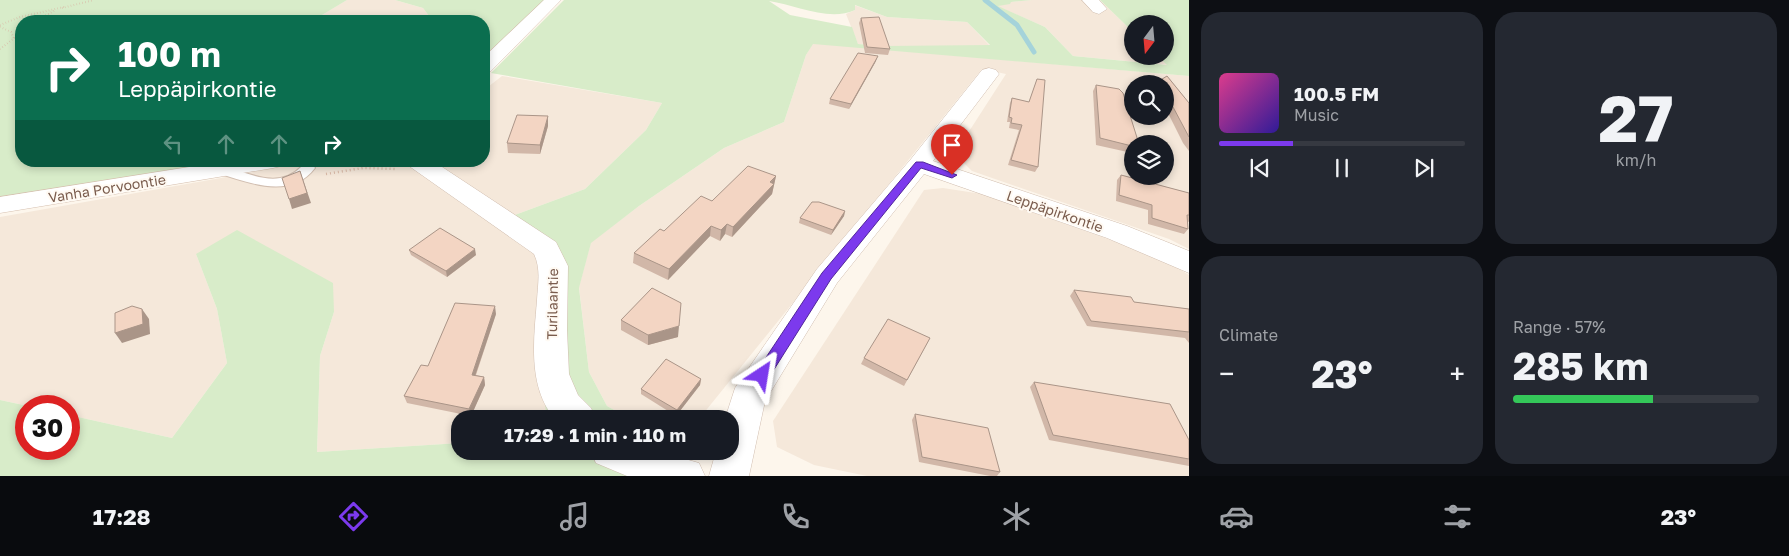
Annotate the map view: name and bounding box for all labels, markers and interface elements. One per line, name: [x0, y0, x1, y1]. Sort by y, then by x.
north arrow: [1124, 15, 1174, 65]
map controls: [1124, 15, 1174, 185]
text: 100 m: [118, 33, 221, 75]
icon: right: [35, 35, 100, 100]
text: Leppäpirkontie: [118, 75, 277, 102]
button: search: [1124, 75, 1174, 125]
text: 27: [1598, 78, 1674, 156]
text: 100.5 FM: [1294, 82, 1379, 105]
text: Music: [1294, 105, 1339, 125]
pin: [931, 124, 973, 175]
icon: left: [159, 130, 187, 158]
icon: ahead: [212, 130, 240, 158]
icon: ahead: [265, 130, 293, 158]
icon: right: [318, 130, 346, 158]
icon: arrive: [938, 131, 966, 159]
button: layers: [1124, 135, 1174, 185]
text: km/h: [1616, 150, 1656, 170]
icon: previous: [1246, 154, 1274, 182]
icon: pause: [1328, 154, 1356, 182]
icon: next: [1410, 154, 1438, 182]
street label: Vanha Porvoontie: [47, 170, 167, 206]
street label: Leppäpirkontie: [1005, 187, 1105, 235]
street label: Turilaantie: [543, 268, 561, 340]
text: Range · 57%: [1513, 317, 1606, 337]
text: Climate: [1219, 325, 1278, 345]
text: 285 km: [1513, 343, 1648, 388]
position arrow: [735, 348, 787, 400]
text: 23°: [1311, 351, 1373, 396]
text: −: [1219, 357, 1234, 390]
text: +: [1450, 357, 1465, 390]
speed limit sign: 30: [15, 395, 80, 460]
text: 17:29 · 1 min · 110 m: [504, 423, 686, 446]
icon: directions: [336, 499, 371, 534]
icon: music: [557, 499, 592, 534]
icon: phone: [778, 499, 813, 534]
icon: climate: [999, 499, 1034, 534]
icon: car: [1219, 499, 1254, 534]
icon: filters: [1440, 499, 1475, 534]
text: 17:28: [93, 503, 151, 530]
text: 23°: [1661, 503, 1696, 530]

